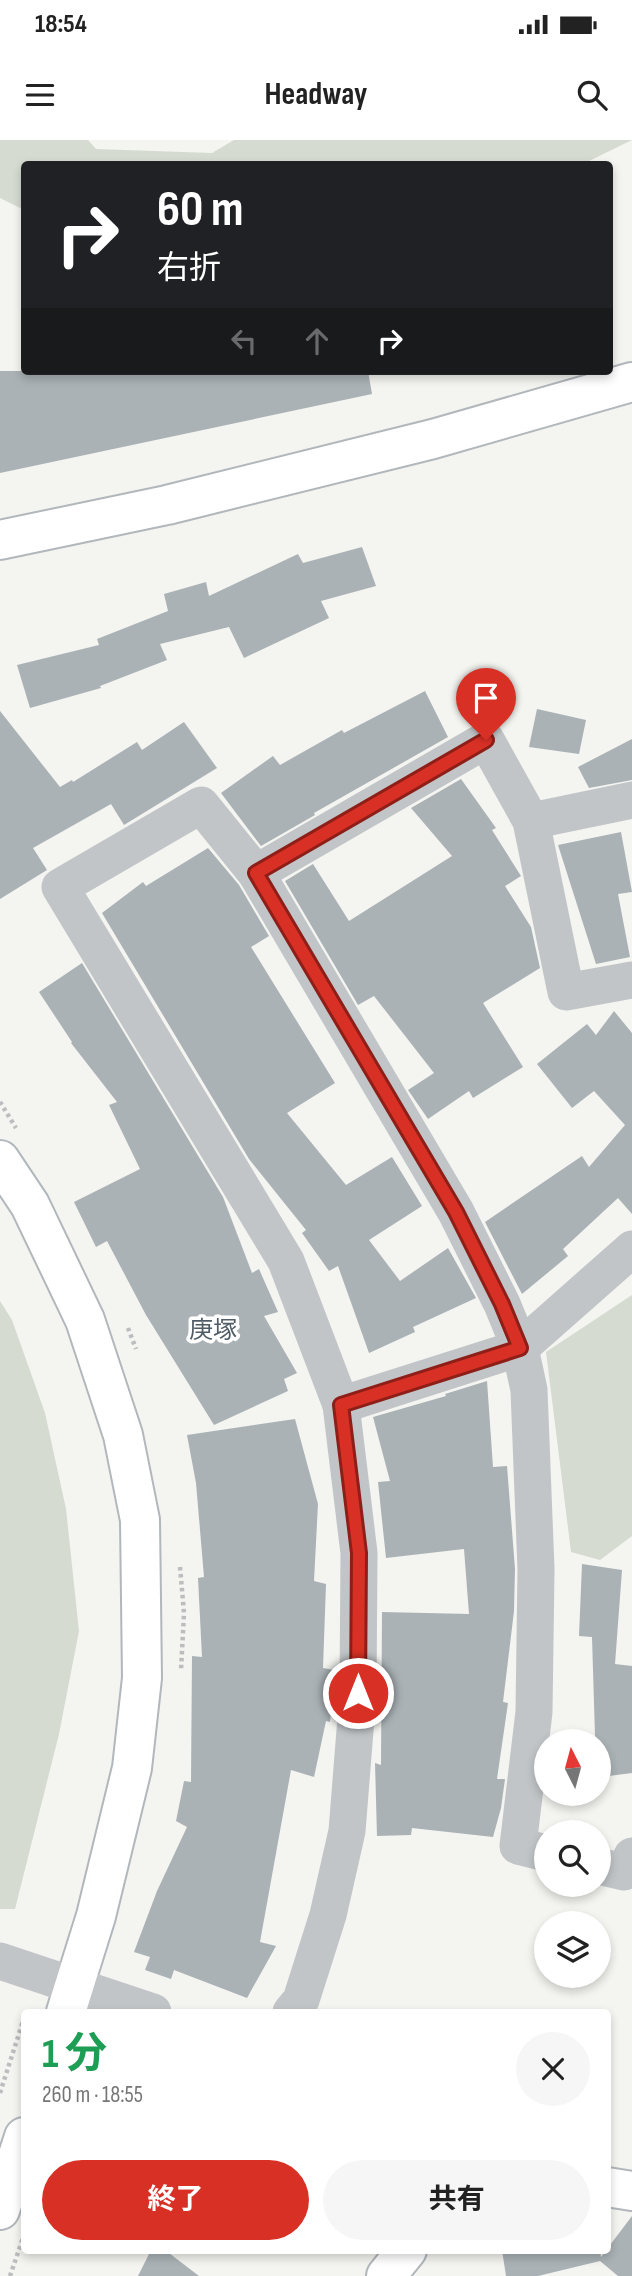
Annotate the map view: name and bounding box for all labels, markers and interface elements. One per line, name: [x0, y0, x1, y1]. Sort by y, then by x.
text: 18:54: [35, 9, 87, 40]
text: Headway: [265, 75, 367, 114]
icon: menu: [21, 76, 59, 114]
icon: search: [573, 76, 611, 114]
text: 60 m: [157, 181, 244, 240]
icon: right: [42, 189, 133, 280]
text: 右折: [157, 249, 221, 288]
icon: left: [225, 322, 263, 360]
icon: ahead: [298, 322, 336, 360]
icon: right: [371, 322, 409, 360]
pin: [456, 668, 516, 740]
icon: arrive: [467, 679, 505, 717]
district label: 庚塚: [189, 1316, 237, 1345]
position arrow: [321, 1656, 395, 1730]
north arrow: [534, 1729, 611, 1806]
map controls: [534, 1729, 611, 1988]
button: search: [534, 1820, 611, 1897]
button: layers: [534, 1911, 611, 1988]
text: 1 分: [42, 2029, 107, 2080]
button: close: [516, 2032, 590, 2106]
text: 260 m · 18:55: [42, 2081, 143, 2109]
button: 終了: [42, 2160, 309, 2240]
button: 共有: [323, 2160, 590, 2240]

